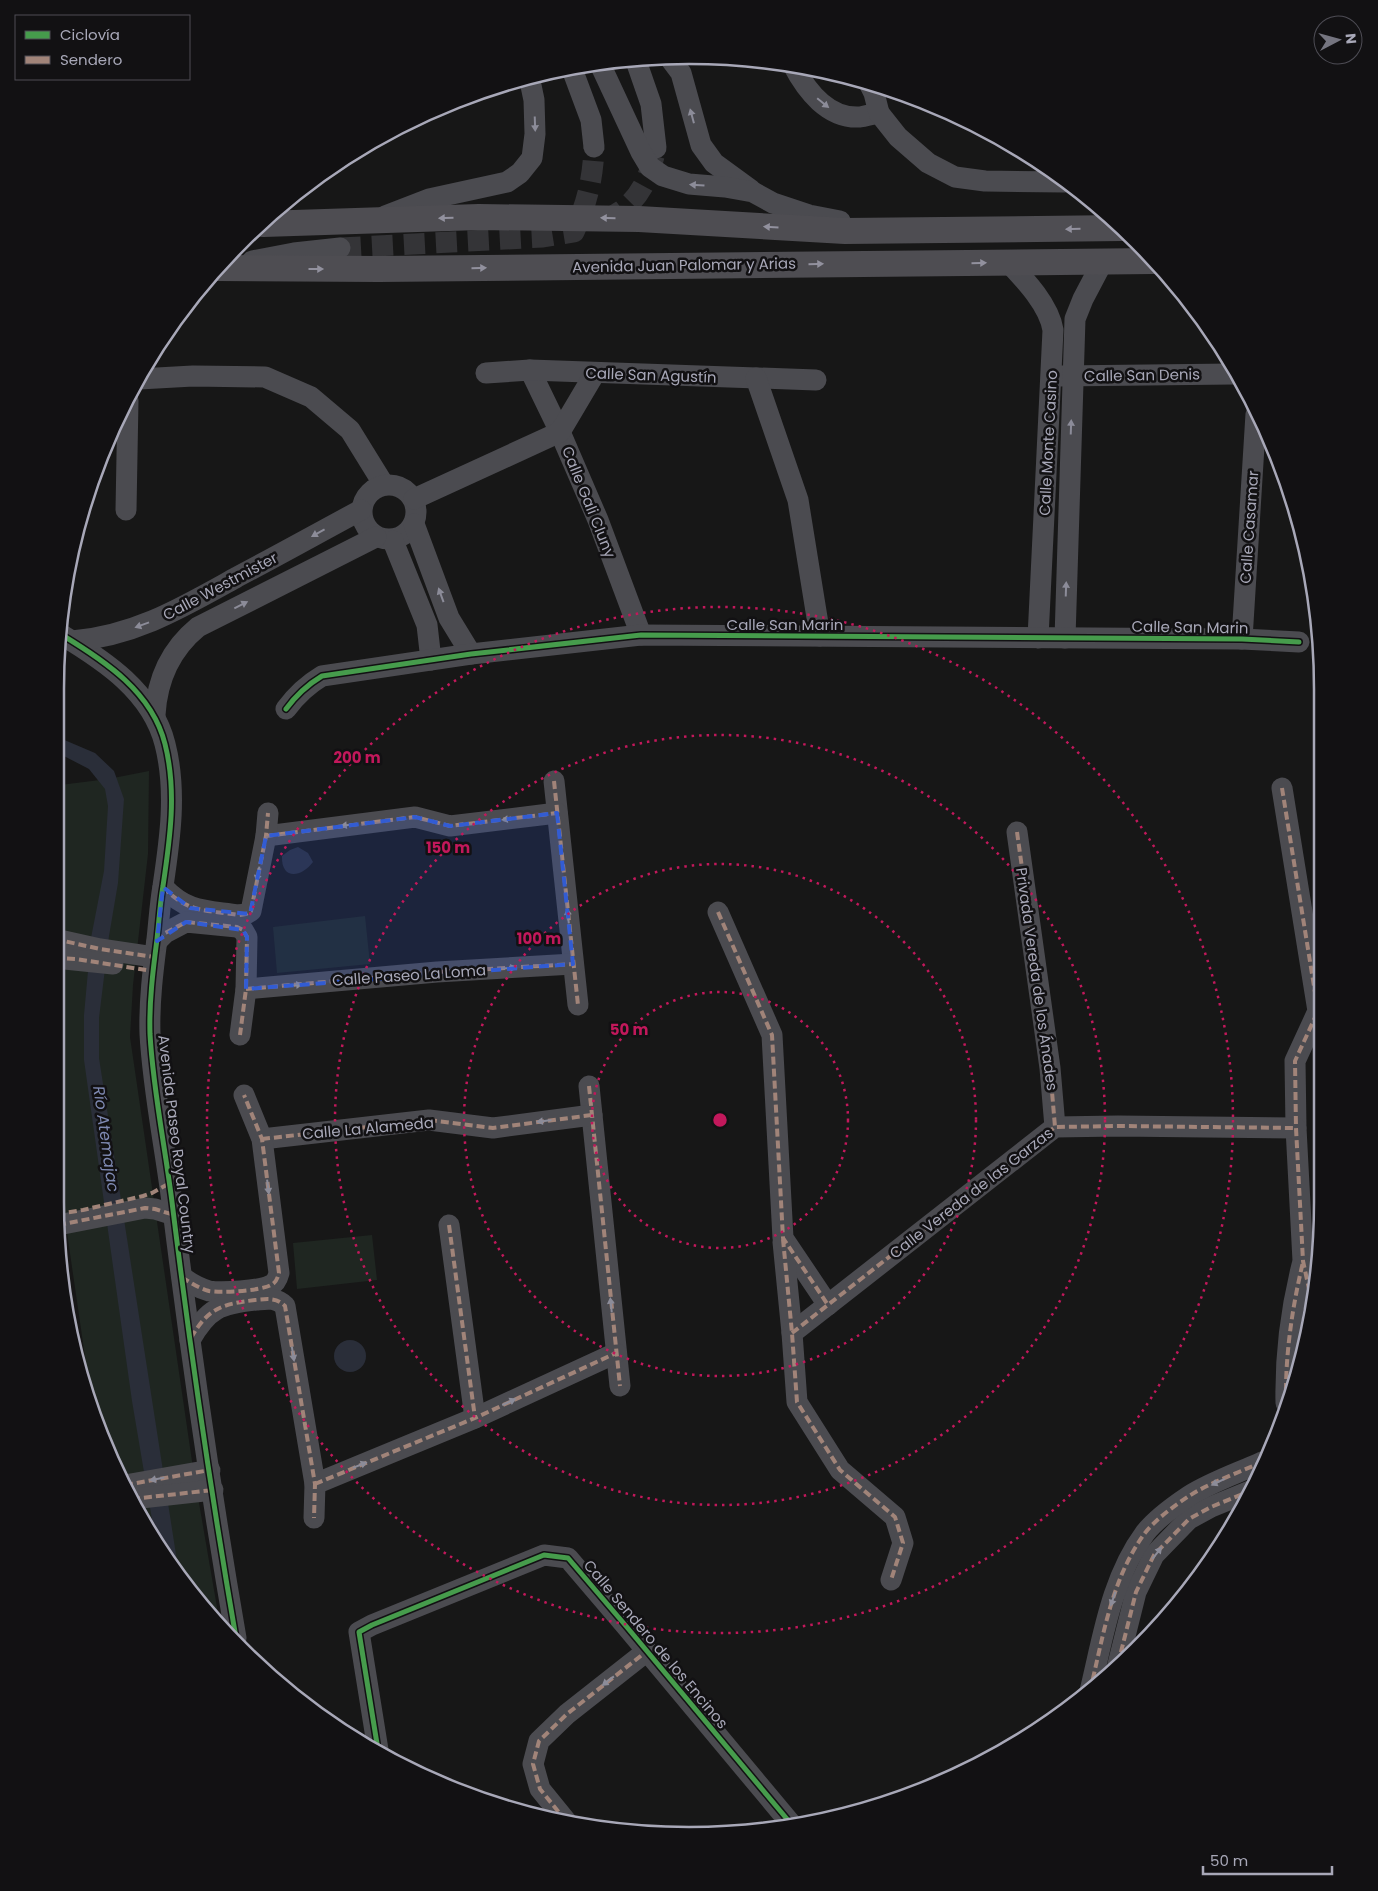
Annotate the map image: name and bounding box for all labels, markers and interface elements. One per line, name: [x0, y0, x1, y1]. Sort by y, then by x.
legend: [15, 15, 190, 80]
north arrow: [1313, 15, 1363, 65]
text: Ciclovía: [60, 24, 120, 45]
text: N: [1340, 32, 1361, 45]
text: Sendero: [60, 49, 122, 70]
one-way arrow: [816, 98, 829, 109]
one-way arrow: [688, 108, 696, 123]
one-way arrow: [531, 116, 539, 132]
one-way arrow: [689, 181, 705, 189]
one-way arrow: [438, 214, 454, 222]
one-way arrow: [600, 214, 616, 222]
one-way arrow: [762, 222, 778, 230]
one-way arrow: [1065, 225, 1081, 233]
street label: Avenida Juan Palomar y Arias: [572, 253, 796, 277]
one-way arrow: [971, 259, 987, 267]
one-way arrow: [808, 260, 824, 268]
one-way arrow: [471, 264, 487, 272]
one-way arrow: [309, 265, 325, 273]
street label: Calle San Agustín: [585, 362, 717, 388]
street label: Calle San Denis: [1084, 363, 1200, 387]
street label: Calle Monte Casino: [1034, 370, 1062, 516]
one-way arrow: [1067, 419, 1075, 435]
street label: Calle Gali Cluny: [557, 443, 621, 561]
street label: Calle Casamar: [1235, 469, 1263, 584]
one-way arrow: [311, 529, 326, 537]
street label: Calle Westmister: [159, 547, 281, 625]
one-way arrow: [1062, 581, 1070, 597]
one-way arrow: [437, 588, 444, 603]
one-way arrow: [234, 601, 249, 609]
street label: Calle San Marin: [727, 614, 843, 635]
street label: Calle San Marin: [1131, 615, 1249, 639]
one-way arrow: [134, 621, 149, 629]
text: 200 m: [333, 747, 381, 768]
one-way arrow: [500, 815, 516, 823]
one-way arrow: [340, 821, 356, 829]
text: 150 m: [426, 837, 470, 858]
one-way arrow: [254, 866, 262, 881]
street label: Privada Vereda de los Ánades: [1011, 866, 1063, 1092]
one-way arrow: [564, 908, 572, 924]
text: 100 m: [517, 928, 561, 949]
street label: Calle Paseo La Loma: [331, 959, 487, 991]
one-way arrow: [501, 963, 517, 971]
one-way arrow: [287, 980, 303, 988]
text: 50 m: [610, 1019, 648, 1040]
street label: Avenida Paseo Royal Country: [153, 1034, 201, 1255]
water label: Río Atemajac: [87, 1084, 125, 1194]
centre of rings: [711, 1111, 729, 1129]
street label: Calle La Alameda: [301, 1112, 435, 1144]
one-way arrow: [535, 1117, 551, 1125]
street label: Calle Vereda de las Garzas: [885, 1122, 1057, 1264]
one-way arrow: [264, 1179, 272, 1195]
one-way arrow: [607, 1296, 615, 1312]
one-way arrow: [289, 1346, 297, 1362]
one-way arrow: [502, 1398, 516, 1406]
one-way arrow: [353, 1461, 367, 1469]
one-way arrow: [148, 1476, 164, 1484]
one-way arrow: [1210, 1478, 1225, 1486]
one-way arrow: [1151, 1547, 1162, 1560]
street label: Calle Sendero de los Encinos: [579, 1555, 733, 1733]
one-way arrow: [1109, 1591, 1116, 1606]
one-way arrow: [602, 1676, 615, 1687]
scale bar: [1203, 1844, 1332, 1876]
text: 50 m: [1210, 1850, 1248, 1871]

